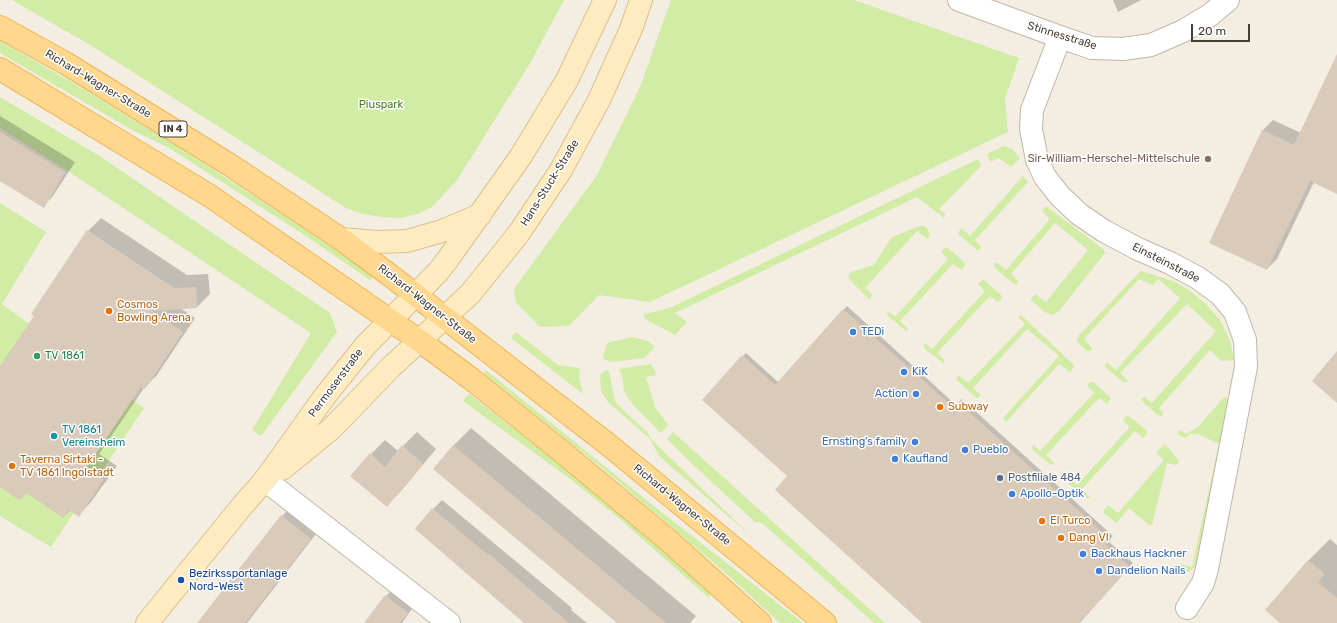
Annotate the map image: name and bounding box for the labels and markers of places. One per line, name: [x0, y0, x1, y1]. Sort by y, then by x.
place label: Sir-William-Herschel-Mittelschule: [1028, 152, 1200, 166]
marker: Sir-William-Herschel-Mittelschule: [1203, 154, 1213, 164]
place label: Cosmos Bowling Arena: [117, 298, 191, 324]
marker: Cosmos Bowling Arena: [104, 306, 114, 316]
place label: TEDi: [861, 325, 884, 339]
marker: TEDi: [848, 327, 858, 337]
place label: TV 1861: [45, 349, 84, 363]
marker: TV 1861: [32, 351, 42, 361]
place label: KiK: [912, 365, 928, 379]
marker: KiK: [899, 367, 909, 377]
place label: Action: [875, 387, 908, 401]
marker: Action: [911, 389, 921, 399]
place label: Subway: [948, 400, 989, 414]
marker: Subway: [935, 402, 945, 412]
place label: TV 1861 Vereinsheim: [62, 423, 125, 449]
marker: TV 1861 Vereinsheim: [49, 431, 59, 441]
place label: Ernsting's family: [822, 435, 907, 449]
marker: Ernsting's family: [910, 437, 920, 447]
place label: Pueblo: [973, 443, 1008, 457]
marker: Pueblo: [960, 445, 970, 455]
place label: Kaufland: [903, 452, 948, 466]
place label: Taverna Sirtaki - TV 1861 Ingolstadt: [20, 453, 114, 479]
marker: Kaufland: [890, 454, 900, 464]
marker: Taverna Sirtaki - TV 1861 Ingolstadt: [7, 461, 17, 471]
place label: Postfiliale 484: [1008, 471, 1081, 485]
marker: Postfiliale 484: [995, 473, 1005, 483]
place label: Apollo-Optik: [1020, 487, 1084, 501]
marker: Apollo-Optik: [1007, 489, 1017, 499]
place label: El Turco: [1050, 514, 1091, 528]
marker: El Turco: [1037, 516, 1047, 526]
place label: Dang VI: [1069, 531, 1109, 545]
marker: Dang VI: [1056, 533, 1066, 543]
place label: Backhaus Hackner: [1091, 547, 1187, 561]
marker: Backhaus Hackner: [1078, 549, 1088, 559]
place label: Dandelion Nails: [1107, 564, 1186, 578]
marker: Dandelion Nails: [1094, 566, 1104, 576]
place label: Bezirkssportanlage Nord-West: [189, 567, 287, 593]
marker: Bezirkssportanlage Nord-West: [176, 575, 186, 585]

